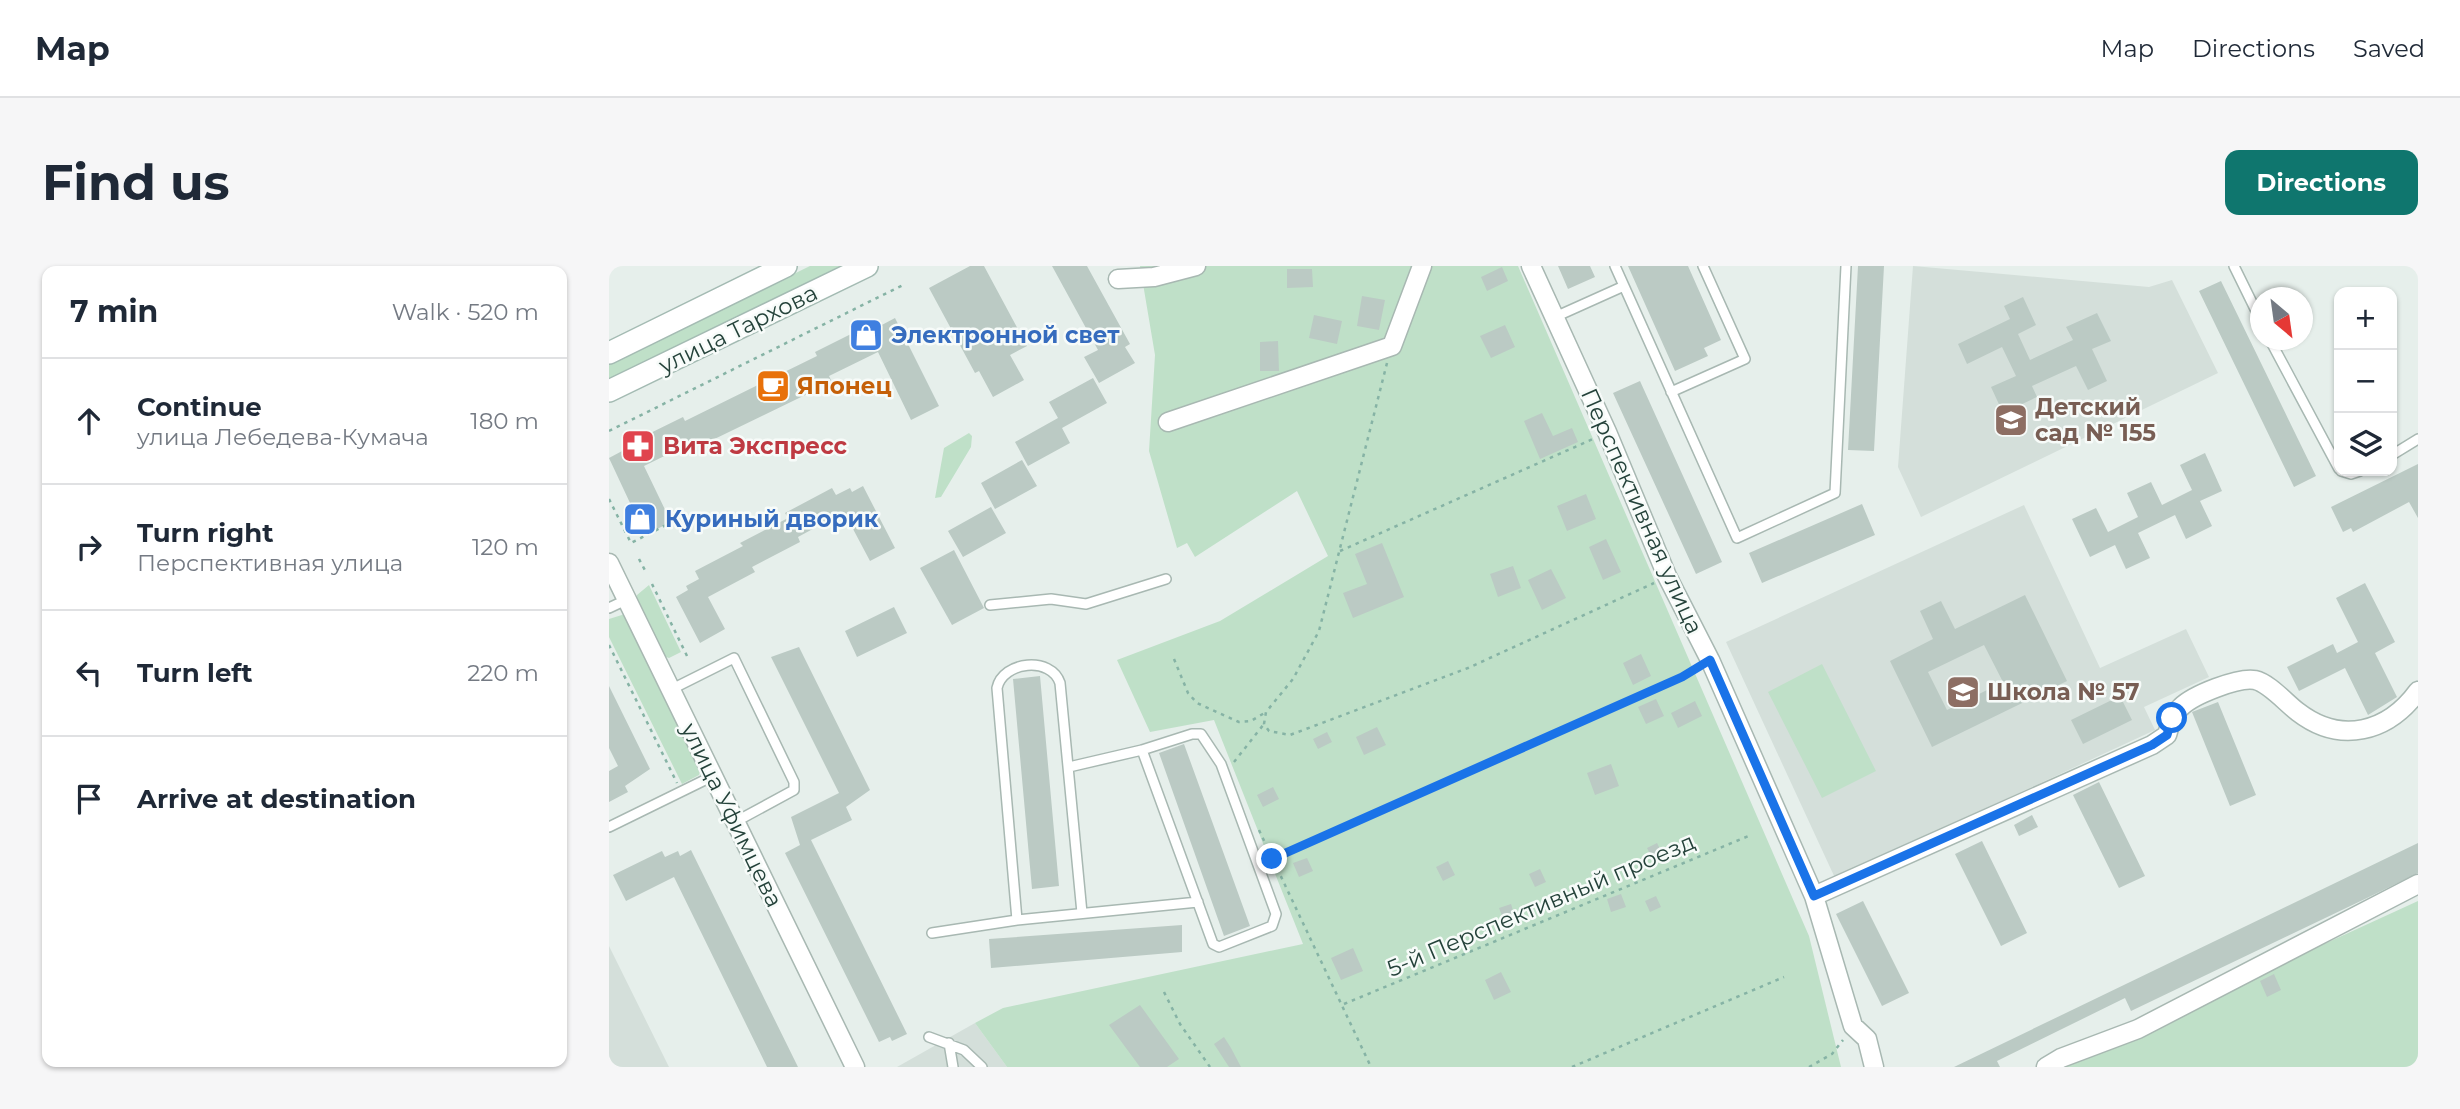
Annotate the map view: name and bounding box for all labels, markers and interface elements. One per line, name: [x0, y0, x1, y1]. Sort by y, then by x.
text: Map: [35, 28, 110, 68]
text: Map: [2101, 34, 2154, 63]
text: Directions: [2192, 34, 2315, 63]
text: Saved: [2353, 34, 2425, 63]
button: Directions: [2225, 150, 2418, 215]
text: Find us: [42, 153, 230, 212]
street label: улица Тархова: [653, 278, 822, 380]
north arrow: [2250, 287, 2313, 350]
map controls: [2334, 287, 2397, 476]
button: +: [2334, 287, 2397, 350]
text: 7 min: [70, 293, 158, 330]
text: Walk · 520 m: [392, 298, 539, 326]
shop icon: Электронной свет: [847, 316, 885, 354]
place label: Электронной свет: [891, 321, 1120, 349]
button: −: [2334, 350, 2397, 413]
cafe icon: Японец: [754, 367, 792, 405]
place label: Японец: [797, 372, 892, 400]
street label: Перспективная улица: [1575, 384, 1709, 638]
text: Continue: [137, 391, 262, 423]
place label: Детский сад № 155: [2035, 393, 2156, 447]
school or university icon: Детский сад № 155: [1992, 401, 2030, 439]
icon: ahead: [70, 402, 108, 440]
text: 180 m: [470, 407, 539, 435]
button: layers: [2334, 413, 2397, 476]
text: улица Лебедева-Кумача: [137, 423, 429, 451]
pharmacy icon: Вита Экспресс: [619, 427, 657, 465]
place label: Вита Экспресс: [663, 432, 848, 460]
shop icon: Куриный дворик: [621, 500, 659, 538]
place label: Куриный дворик: [665, 505, 879, 533]
text: Turn right: [137, 517, 273, 549]
icon: right: [70, 528, 108, 566]
text: 120 m: [472, 533, 539, 561]
text: Перспективная улица: [137, 549, 403, 577]
icon: left: [70, 654, 108, 692]
text: Turn left: [137, 657, 253, 689]
text: 220 m: [467, 659, 539, 687]
school or university icon: Школа № 57: [1944, 673, 1982, 711]
place label: Школа № 57: [1987, 678, 2139, 706]
route start: [2156, 702, 2187, 733]
street label: улица Уфимцева: [675, 717, 789, 912]
icon: arrive: [70, 780, 108, 818]
text: Arrive at destination: [137, 783, 416, 815]
street label: 5-й Перспективный проезд: [1383, 827, 1699, 983]
route end: [1256, 843, 1287, 874]

